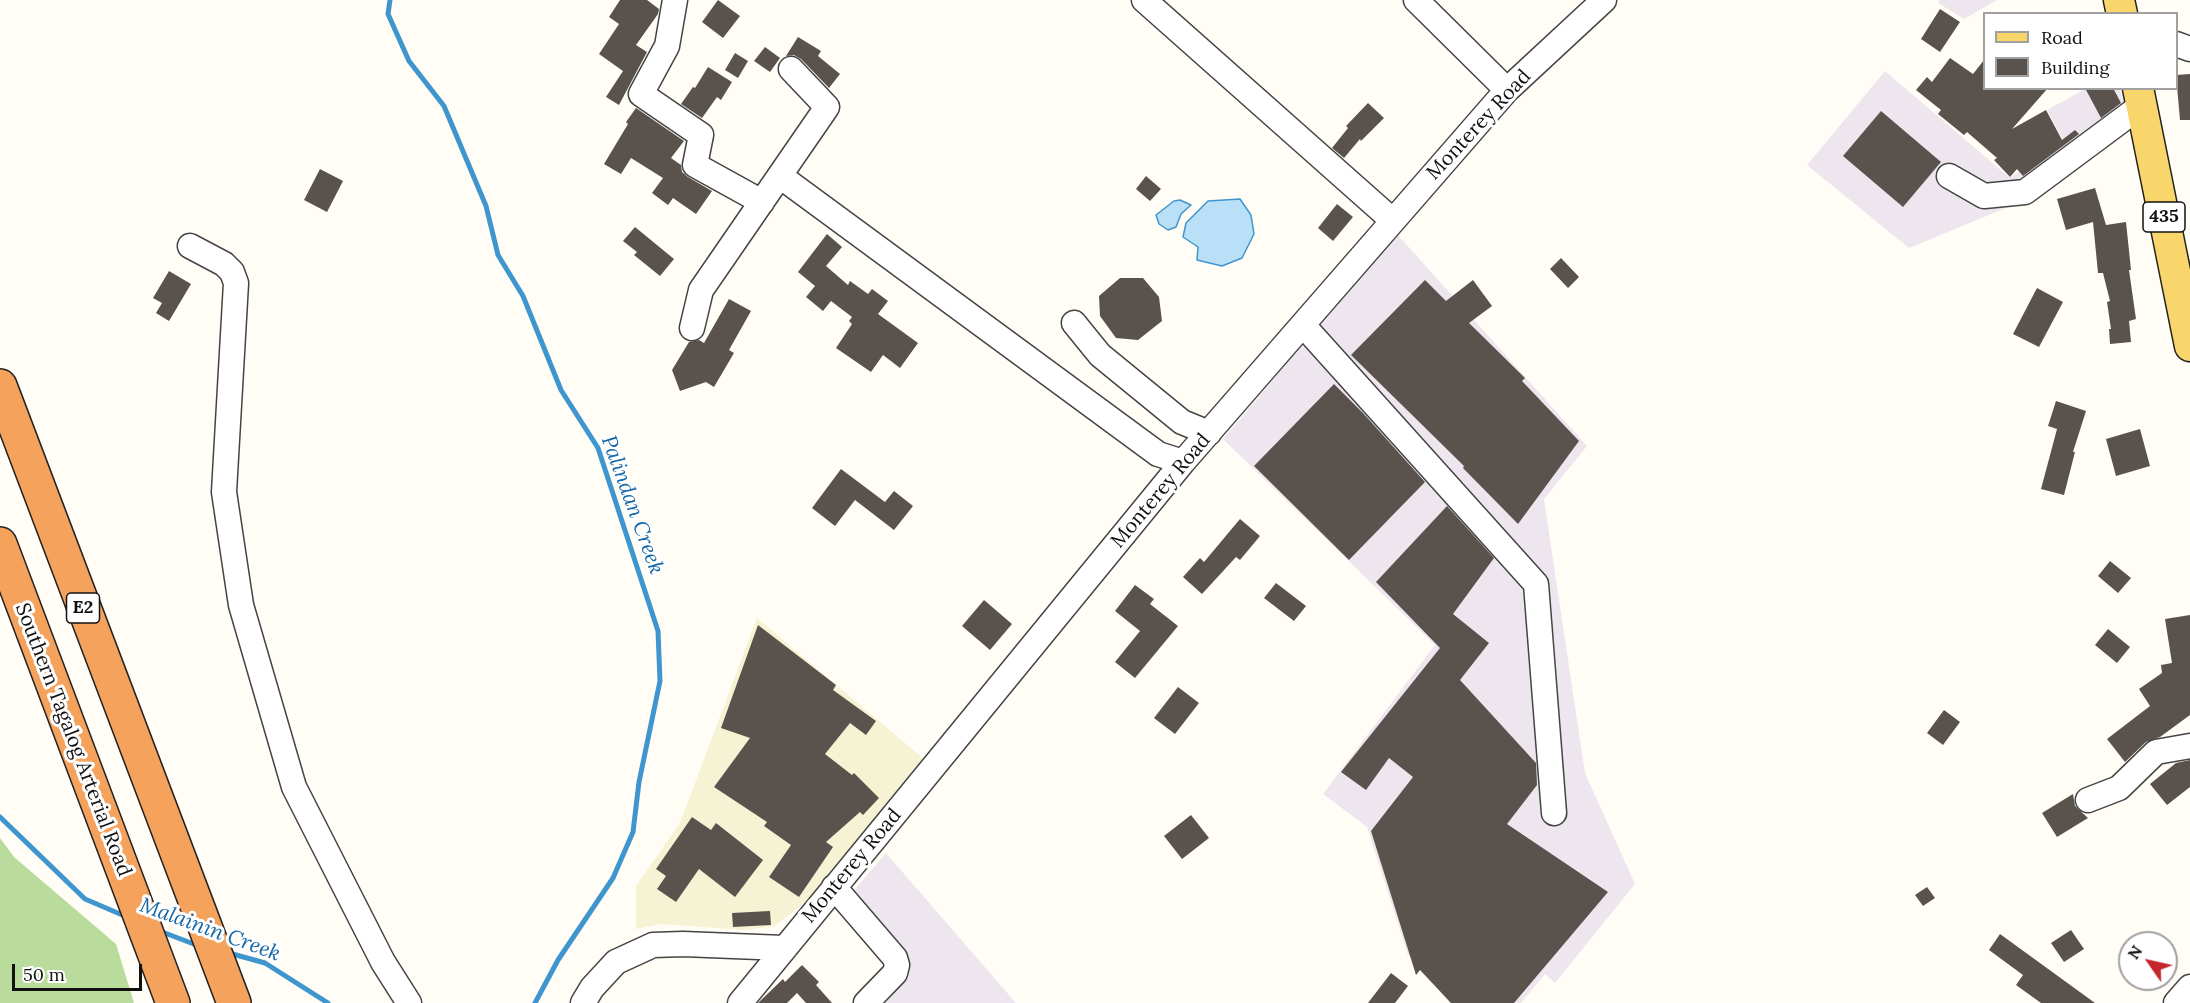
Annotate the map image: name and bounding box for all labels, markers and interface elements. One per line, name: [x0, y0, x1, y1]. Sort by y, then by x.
legend: [1983, 12, 2178, 90]
text: Road: [2041, 26, 2083, 49]
text: Building: [2041, 56, 2109, 79]
street label: Monterey Road: [1422, 65, 1536, 185]
road number: 435: [2143, 202, 2185, 232]
street label: Monterey Road: [1106, 429, 1216, 553]
water label: Palindan Creek: [595, 432, 669, 578]
road number: E2: [66, 593, 100, 623]
street label: Southern Tagalog Arterial Road: [10, 600, 136, 880]
street label: Monterey Road: [797, 804, 907, 928]
water label: Malainin Creek: [136, 893, 284, 967]
north arrow: [2118, 931, 2178, 991]
text: N: [2123, 941, 2146, 963]
scale bar: [15, 952, 146, 990]
text: 50 m: [23, 963, 65, 986]

